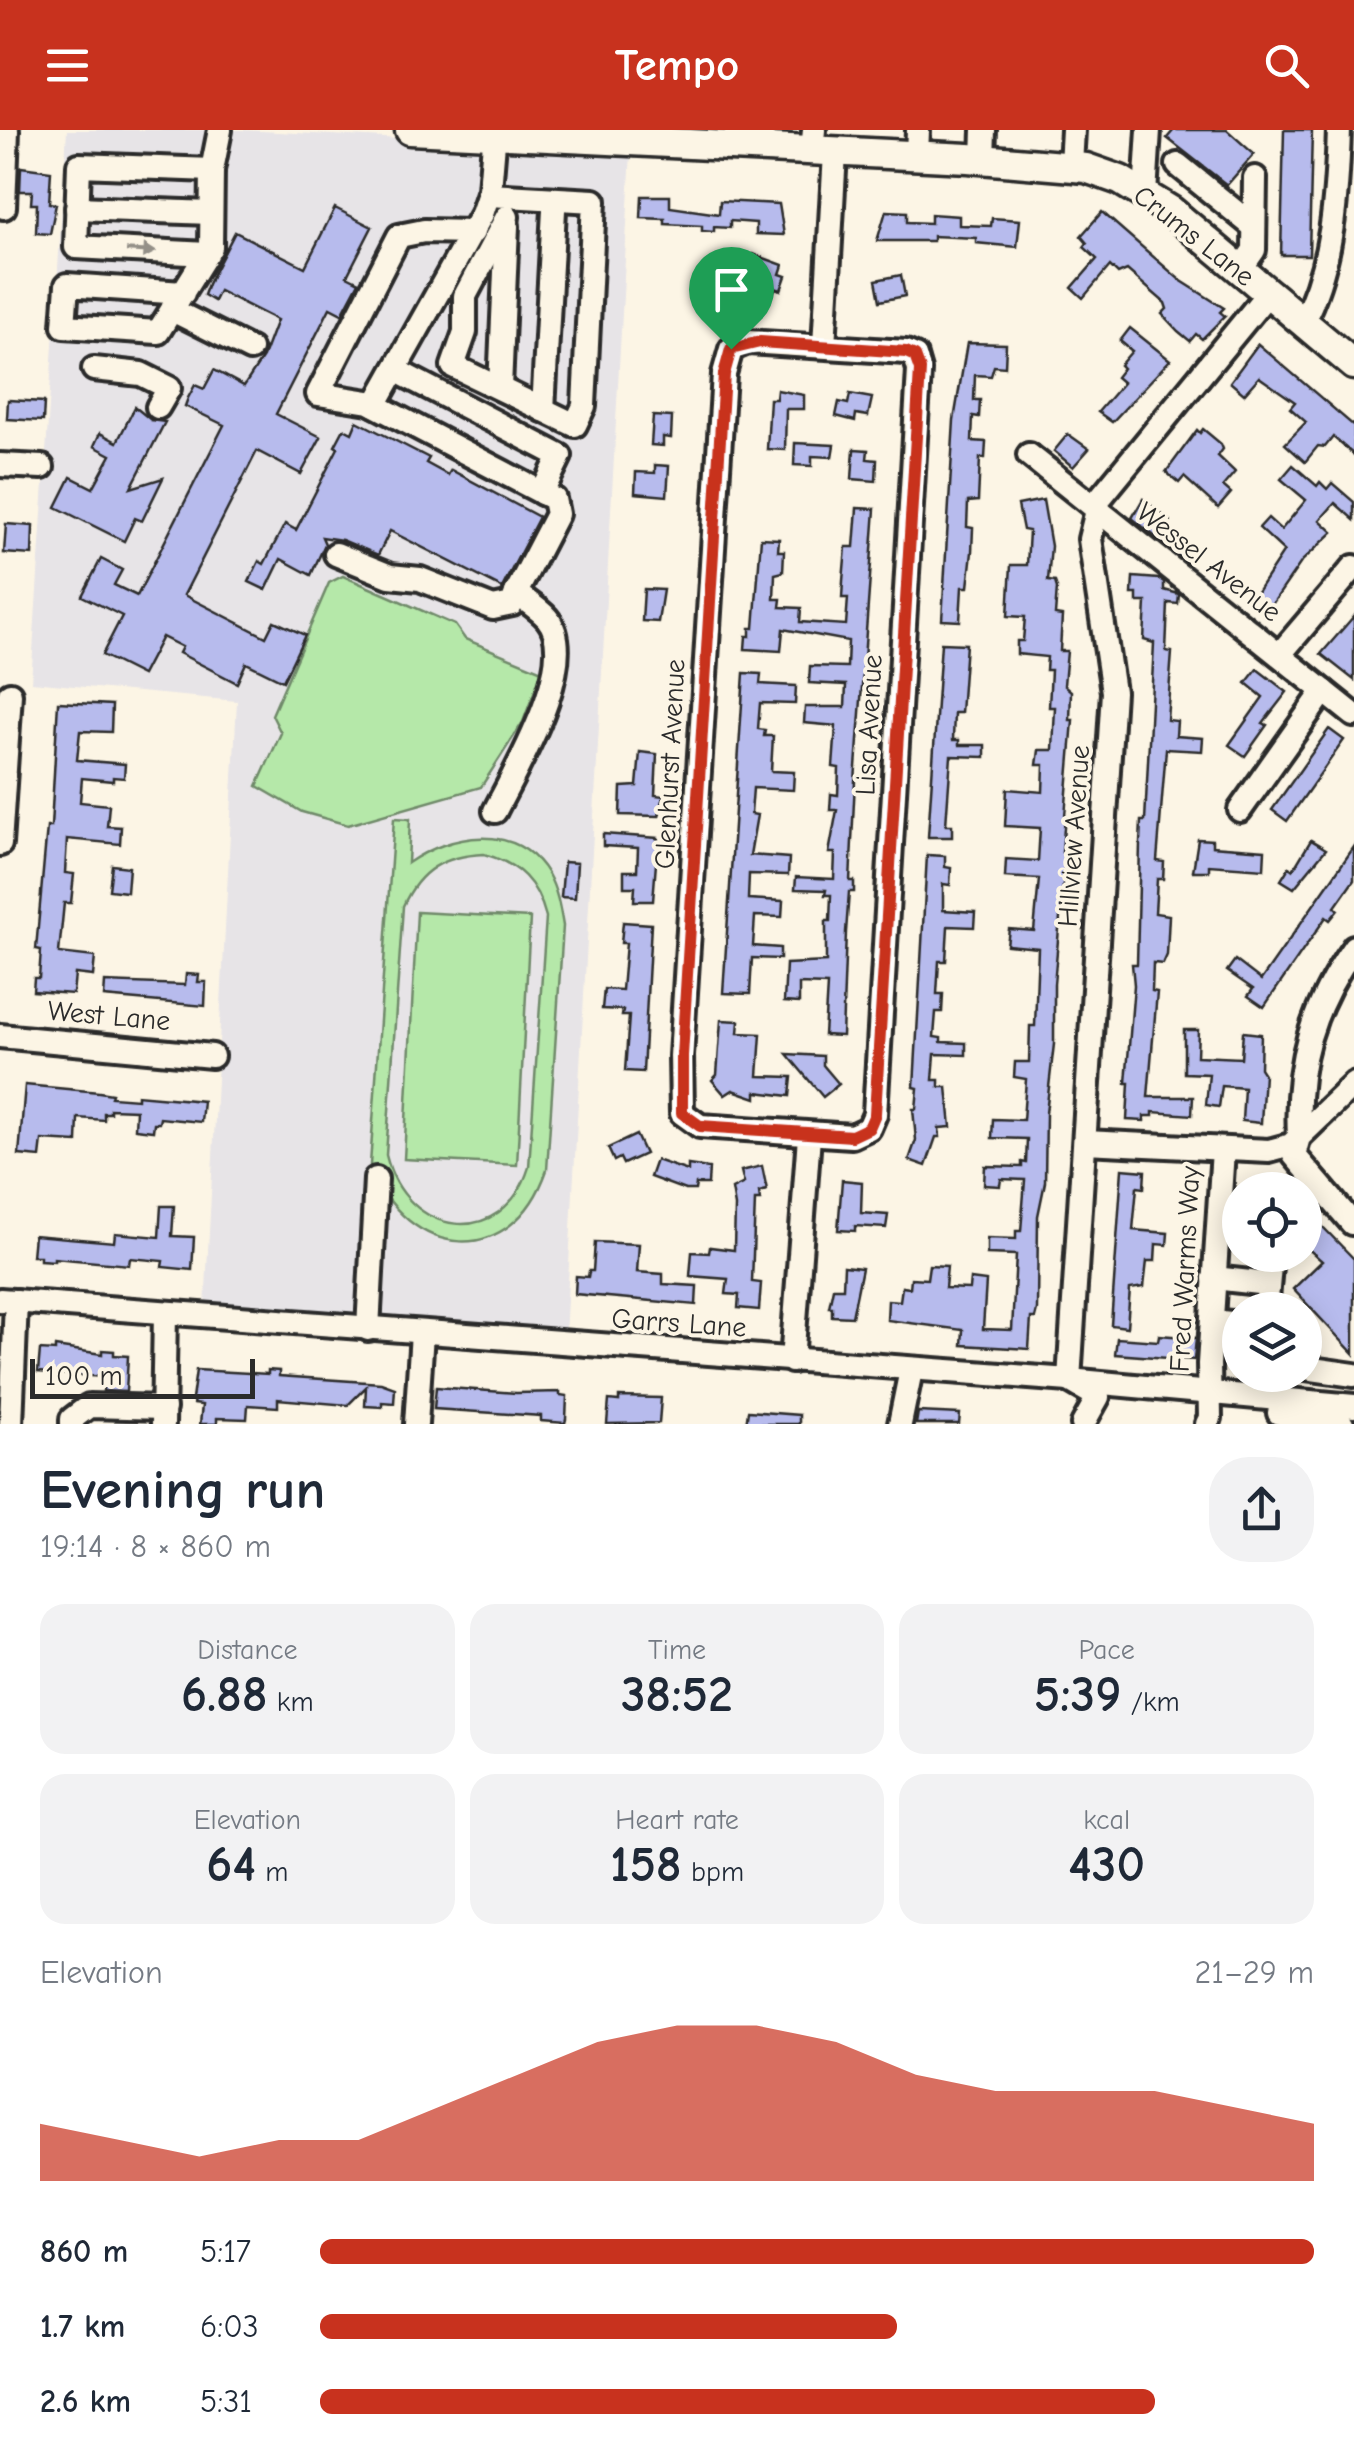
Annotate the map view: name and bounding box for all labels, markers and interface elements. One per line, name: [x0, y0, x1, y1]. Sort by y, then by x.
icon: menu: [40, 38, 95, 93]
icon: search: [1259, 38, 1314, 93]
text: Tempo: [615, 39, 739, 91]
street label: Crums Lane: [1127, 179, 1261, 293]
one-way arrow: [126, 243, 158, 259]
pin: [689, 247, 774, 350]
icon: arrive: [704, 262, 759, 317]
street label: Wessel Avenue: [1130, 496, 1288, 628]
street label: Lisa Avenue: [849, 654, 889, 796]
street label: Glenhurst Avenue: [649, 658, 691, 870]
street label: Hillview Avenue: [1052, 744, 1096, 928]
street label: West Lane: [46, 995, 172, 1037]
street label: Fred Warms Way: [1164, 1165, 1206, 1373]
map controls: [1222, 1172, 1322, 1392]
button: locate: [1222, 1172, 1322, 1272]
button: layers: [1222, 1292, 1322, 1392]
street label: Garrs Lane: [610, 1302, 748, 1344]
scale bar: [30, 1354, 255, 1398]
text: 100 m: [45, 1360, 123, 1392]
button: share: [1209, 1457, 1314, 1562]
text: Evening run: [40, 1458, 325, 1522]
text: 19:14 · 8 × 860 m: [40, 1528, 271, 1565]
text: Distance: [197, 1634, 297, 1666]
text: Time: [648, 1634, 706, 1666]
text: Pace: [1078, 1634, 1135, 1666]
text: 6.88: [181, 1666, 268, 1724]
text: 38:52: [621, 1666, 733, 1724]
text: 5:39: [1034, 1666, 1121, 1724]
text: km: [268, 1686, 314, 1718]
text: /km: [1121, 1686, 1180, 1718]
text: Elevation: [194, 1804, 301, 1836]
text: Heart rate: [615, 1804, 739, 1836]
text: kcal: [1083, 1804, 1130, 1836]
text: 64: [206, 1836, 256, 1894]
text: 158: [610, 1836, 682, 1894]
text: 430: [1068, 1836, 1145, 1894]
text: m: [256, 1856, 288, 1888]
text: bpm: [682, 1856, 744, 1888]
text: Elevation: [40, 1954, 163, 1991]
text: 21–29 m: [1195, 1954, 1314, 1991]
text: 860 m: [40, 2233, 128, 2270]
text: 5:17: [200, 2233, 251, 2270]
text: 1.7 km: [40, 2308, 125, 2345]
text: 6:03: [200, 2308, 259, 2345]
text: 2.6 km: [40, 2383, 131, 2420]
text: 5:31: [200, 2383, 252, 2420]

